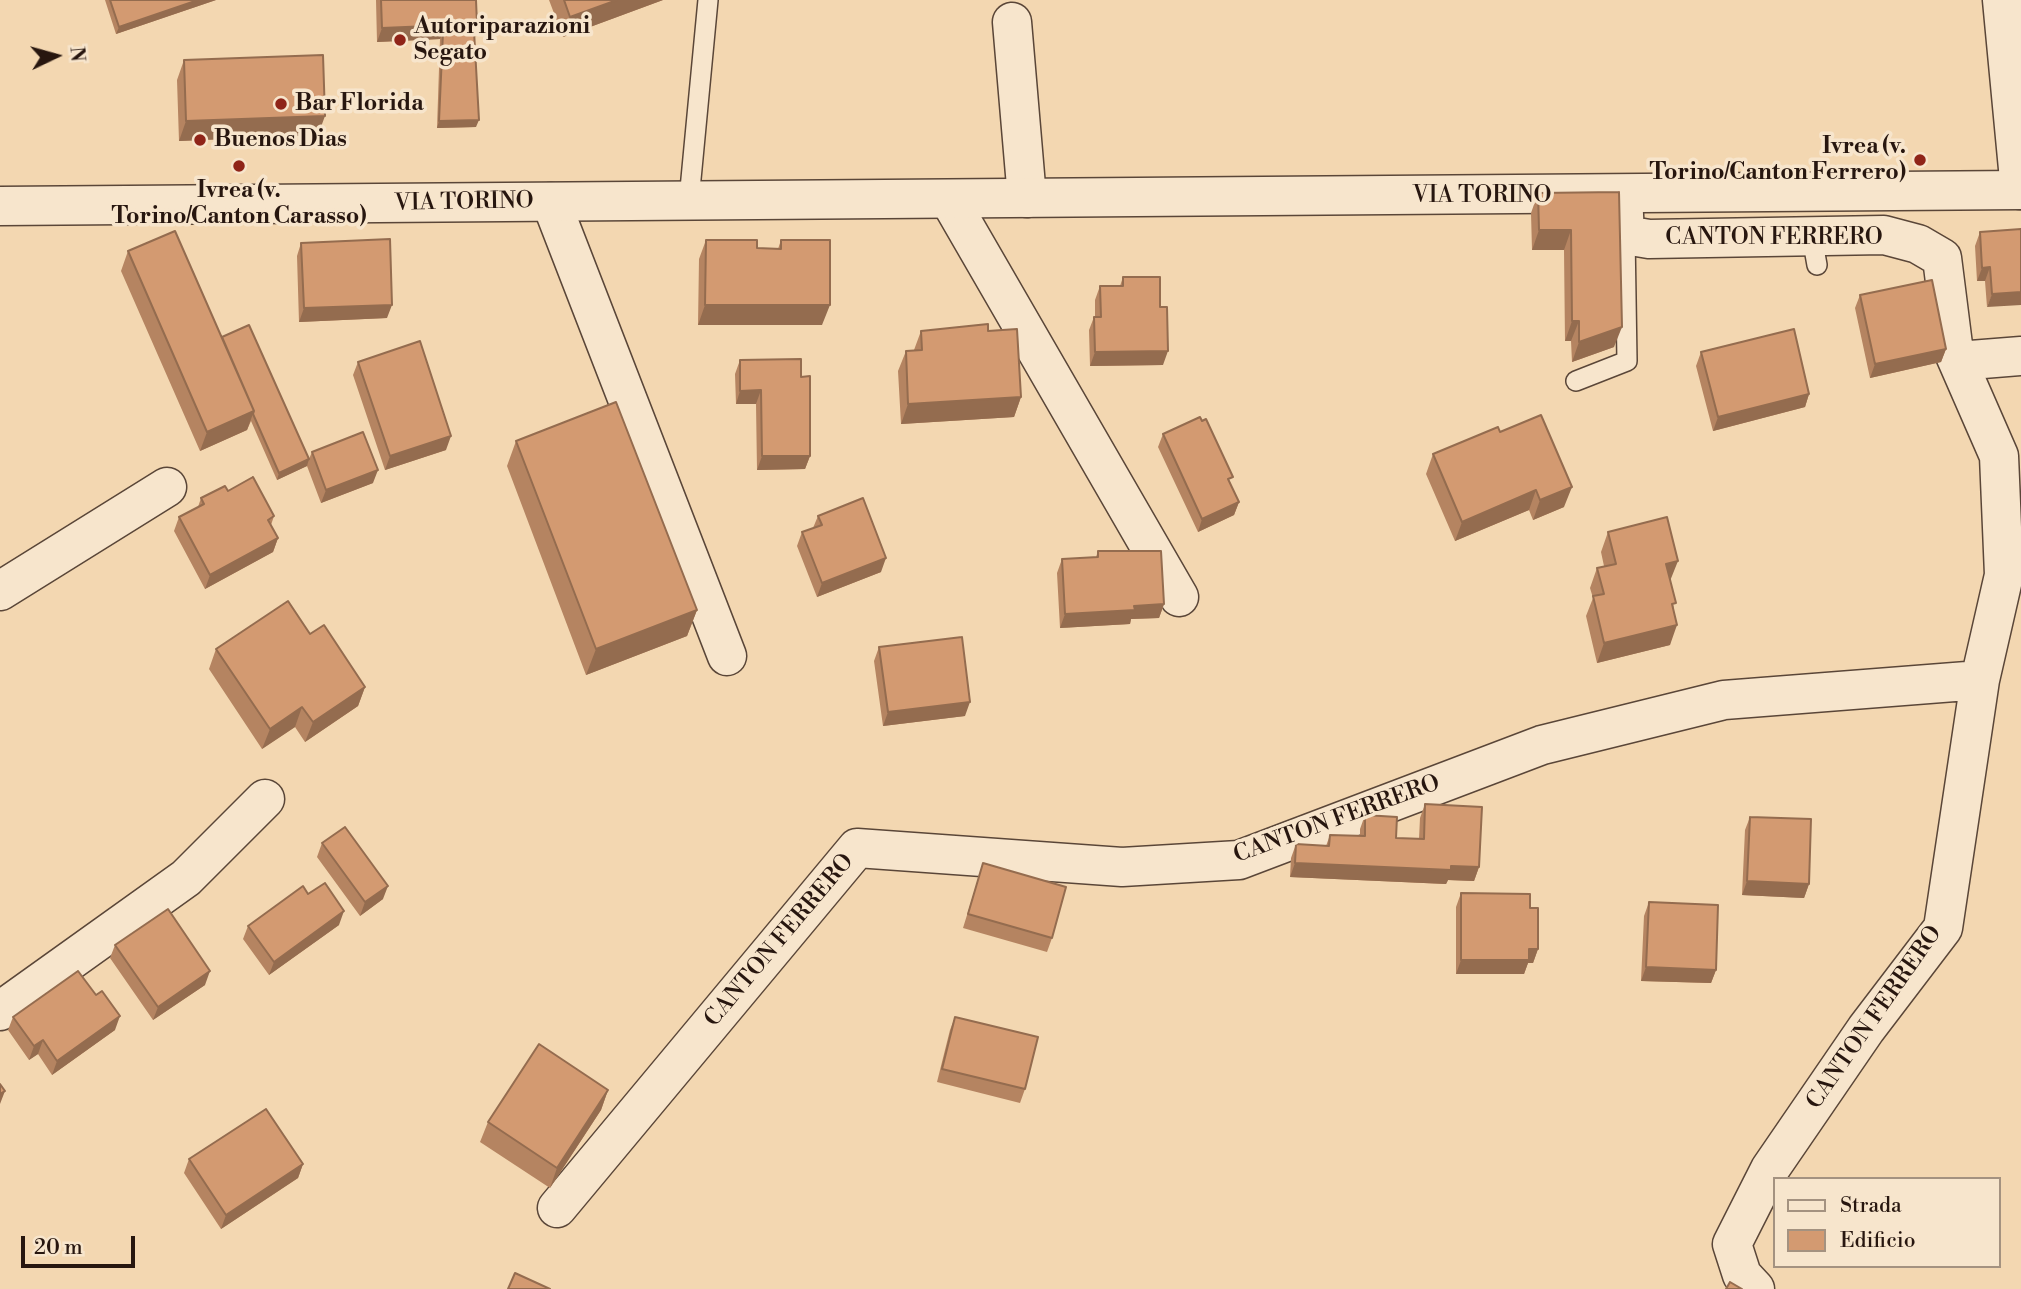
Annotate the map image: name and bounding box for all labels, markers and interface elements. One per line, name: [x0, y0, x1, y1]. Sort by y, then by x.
place label: Autoriparazioni Segato: [414, 13, 590, 67]
north arrow: [21, 21, 91, 91]
marker: Autoriparazioni Segato: [392, 32, 408, 48]
text: N: [64, 46, 90, 63]
place label: Bar Florida: [295, 90, 424, 118]
marker: Bar Florida: [273, 96, 289, 112]
place label: Buenos Dias: [214, 126, 347, 154]
marker: Buenos Dias: [192, 132, 208, 148]
place label: Ivrea (v. Torino/Canton Ferrero): [1650, 133, 1906, 187]
marker: Ivrea (v. Torino/Canton Ferrero): [1912, 152, 1928, 168]
marker: Ivrea (v. Torino/Canton Carasso): [231, 158, 247, 174]
place label: Ivrea (v. Torino/Canton Carasso): [111, 177, 367, 231]
street label: VIA TORINO: [1412, 182, 1552, 210]
street label: VIA TORINO: [394, 188, 534, 218]
street label: CANTON FERRERO: [1665, 224, 1883, 252]
street label: CANTON FERRERO: [1230, 770, 1444, 870]
street label: CANTON FERRERO: [700, 849, 860, 1033]
street label: CANTON FERRERO: [1801, 921, 1949, 1115]
legend: [1772, 1177, 2000, 1268]
text: Strada: [1840, 1193, 1902, 1219]
scale bar: [24, 1222, 138, 1266]
text: Edificio: [1840, 1228, 1916, 1254]
text: 20 m: [34, 1235, 83, 1261]

